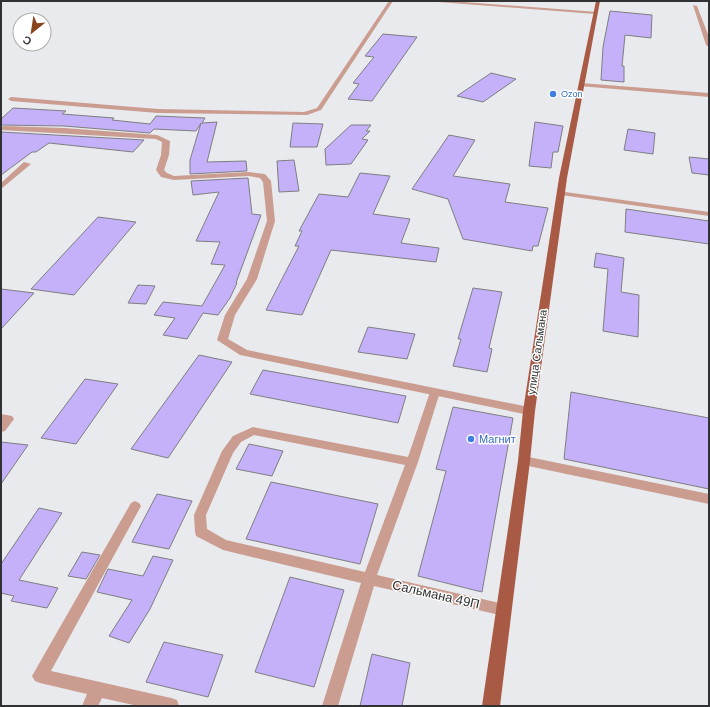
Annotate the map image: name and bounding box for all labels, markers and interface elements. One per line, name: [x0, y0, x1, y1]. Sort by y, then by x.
north arrow: [12, 12, 52, 52]
text: С: [21, 33, 33, 48]
marker: Ozon: [548, 89, 558, 99]
place label: Ozon: [561, 89, 583, 99]
street label: улица Сальмана: [525, 308, 549, 395]
place label: Магнит: [479, 433, 516, 445]
marker: Магнит: [466, 434, 476, 444]
street label: Сальмана 49П: [391, 577, 481, 612]

